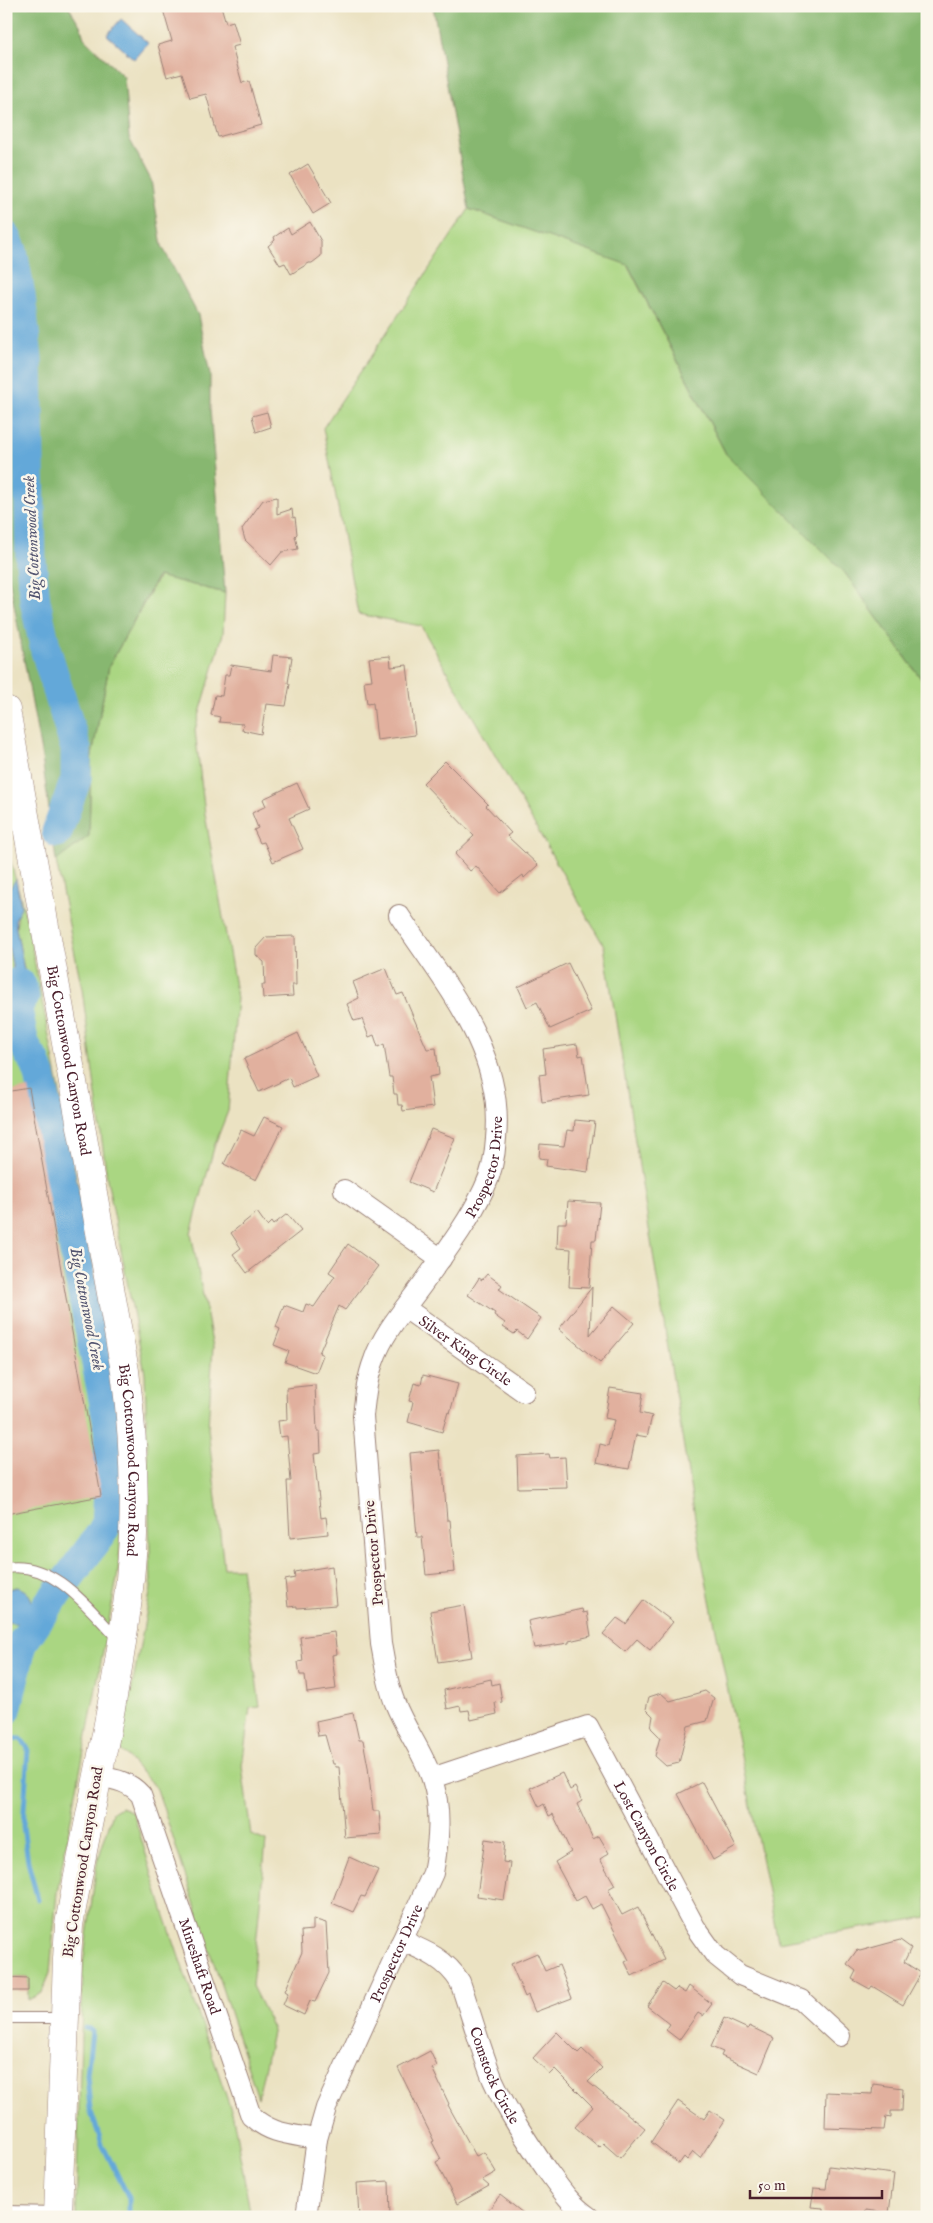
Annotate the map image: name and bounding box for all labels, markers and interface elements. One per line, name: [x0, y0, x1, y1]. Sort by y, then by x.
water label: Big Cottonwood Creek: [20, 475, 46, 601]
street label: Big Cottonwood Canyon Road: [43, 964, 96, 1158]
street label: Prospector Drive: [461, 1116, 506, 1221]
water label: Big Cottonwood Creek: [64, 1246, 108, 1373]
street label: Silver King Circle: [415, 1311, 516, 1390]
street label: Big Cottonwood Canyon Road: [114, 1362, 143, 1558]
street label: Prospector Drive: [360, 1499, 388, 1607]
street label: Big Cottonwood Canyon Road: [59, 1764, 108, 1959]
street label: Lost Canyon Circle: [610, 1778, 684, 1894]
street label: Prospector Drive: [366, 1901, 427, 2005]
street label: Mineshaft Road: [174, 1916, 225, 2018]
street label: Comstock Circle: [465, 2024, 524, 2128]
scale bar: [750, 2168, 883, 2200]
text: 50 m: [758, 2176, 786, 2195]

